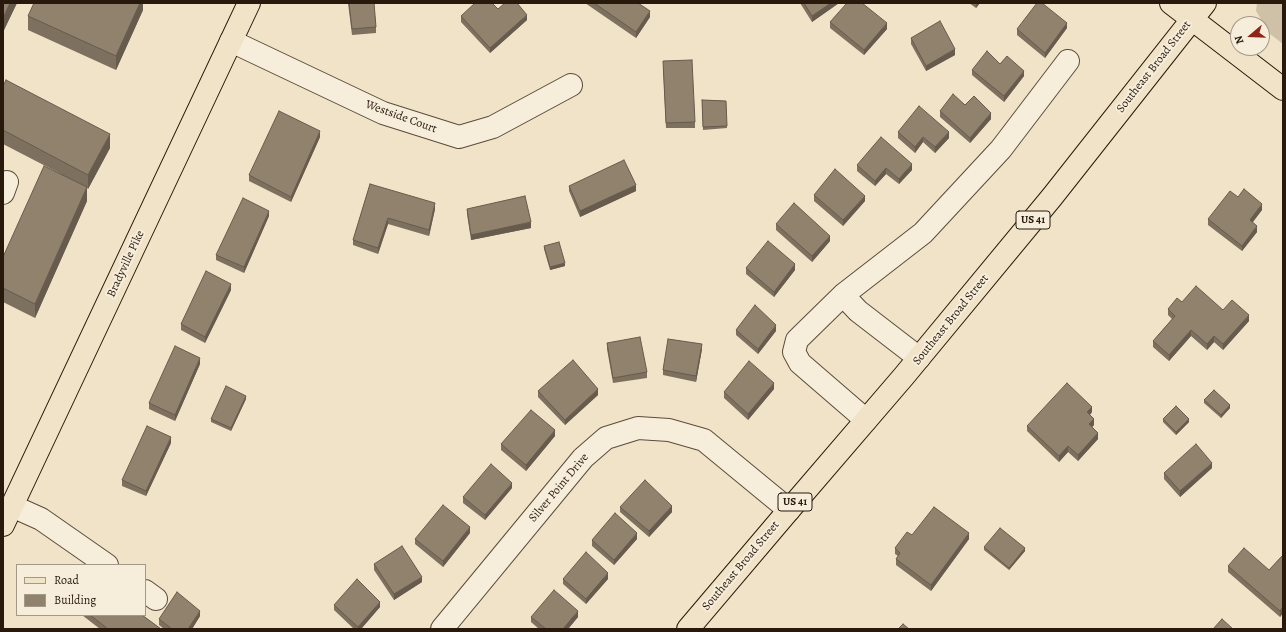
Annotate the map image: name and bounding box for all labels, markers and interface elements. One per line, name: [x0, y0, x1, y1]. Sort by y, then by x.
north arrow: [1230, 16, 1270, 56]
street label: Southeast Broad Street: [1114, 18, 1194, 116]
text: N: [1231, 34, 1248, 46]
street label: Westside Court: [363, 97, 439, 137]
road number: US 41: [1016, 211, 1050, 229]
street label: Bradyville Pike: [104, 228, 148, 300]
street label: Southeast Broad Street: [910, 272, 992, 368]
street label: Silver Point Drive: [526, 451, 592, 525]
road number: US 41: [778, 493, 812, 511]
street label: Southeast Broad Street: [699, 518, 783, 614]
legend: [16, 564, 146, 616]
text: Road: [54, 572, 79, 588]
text: Building: [54, 592, 96, 608]

